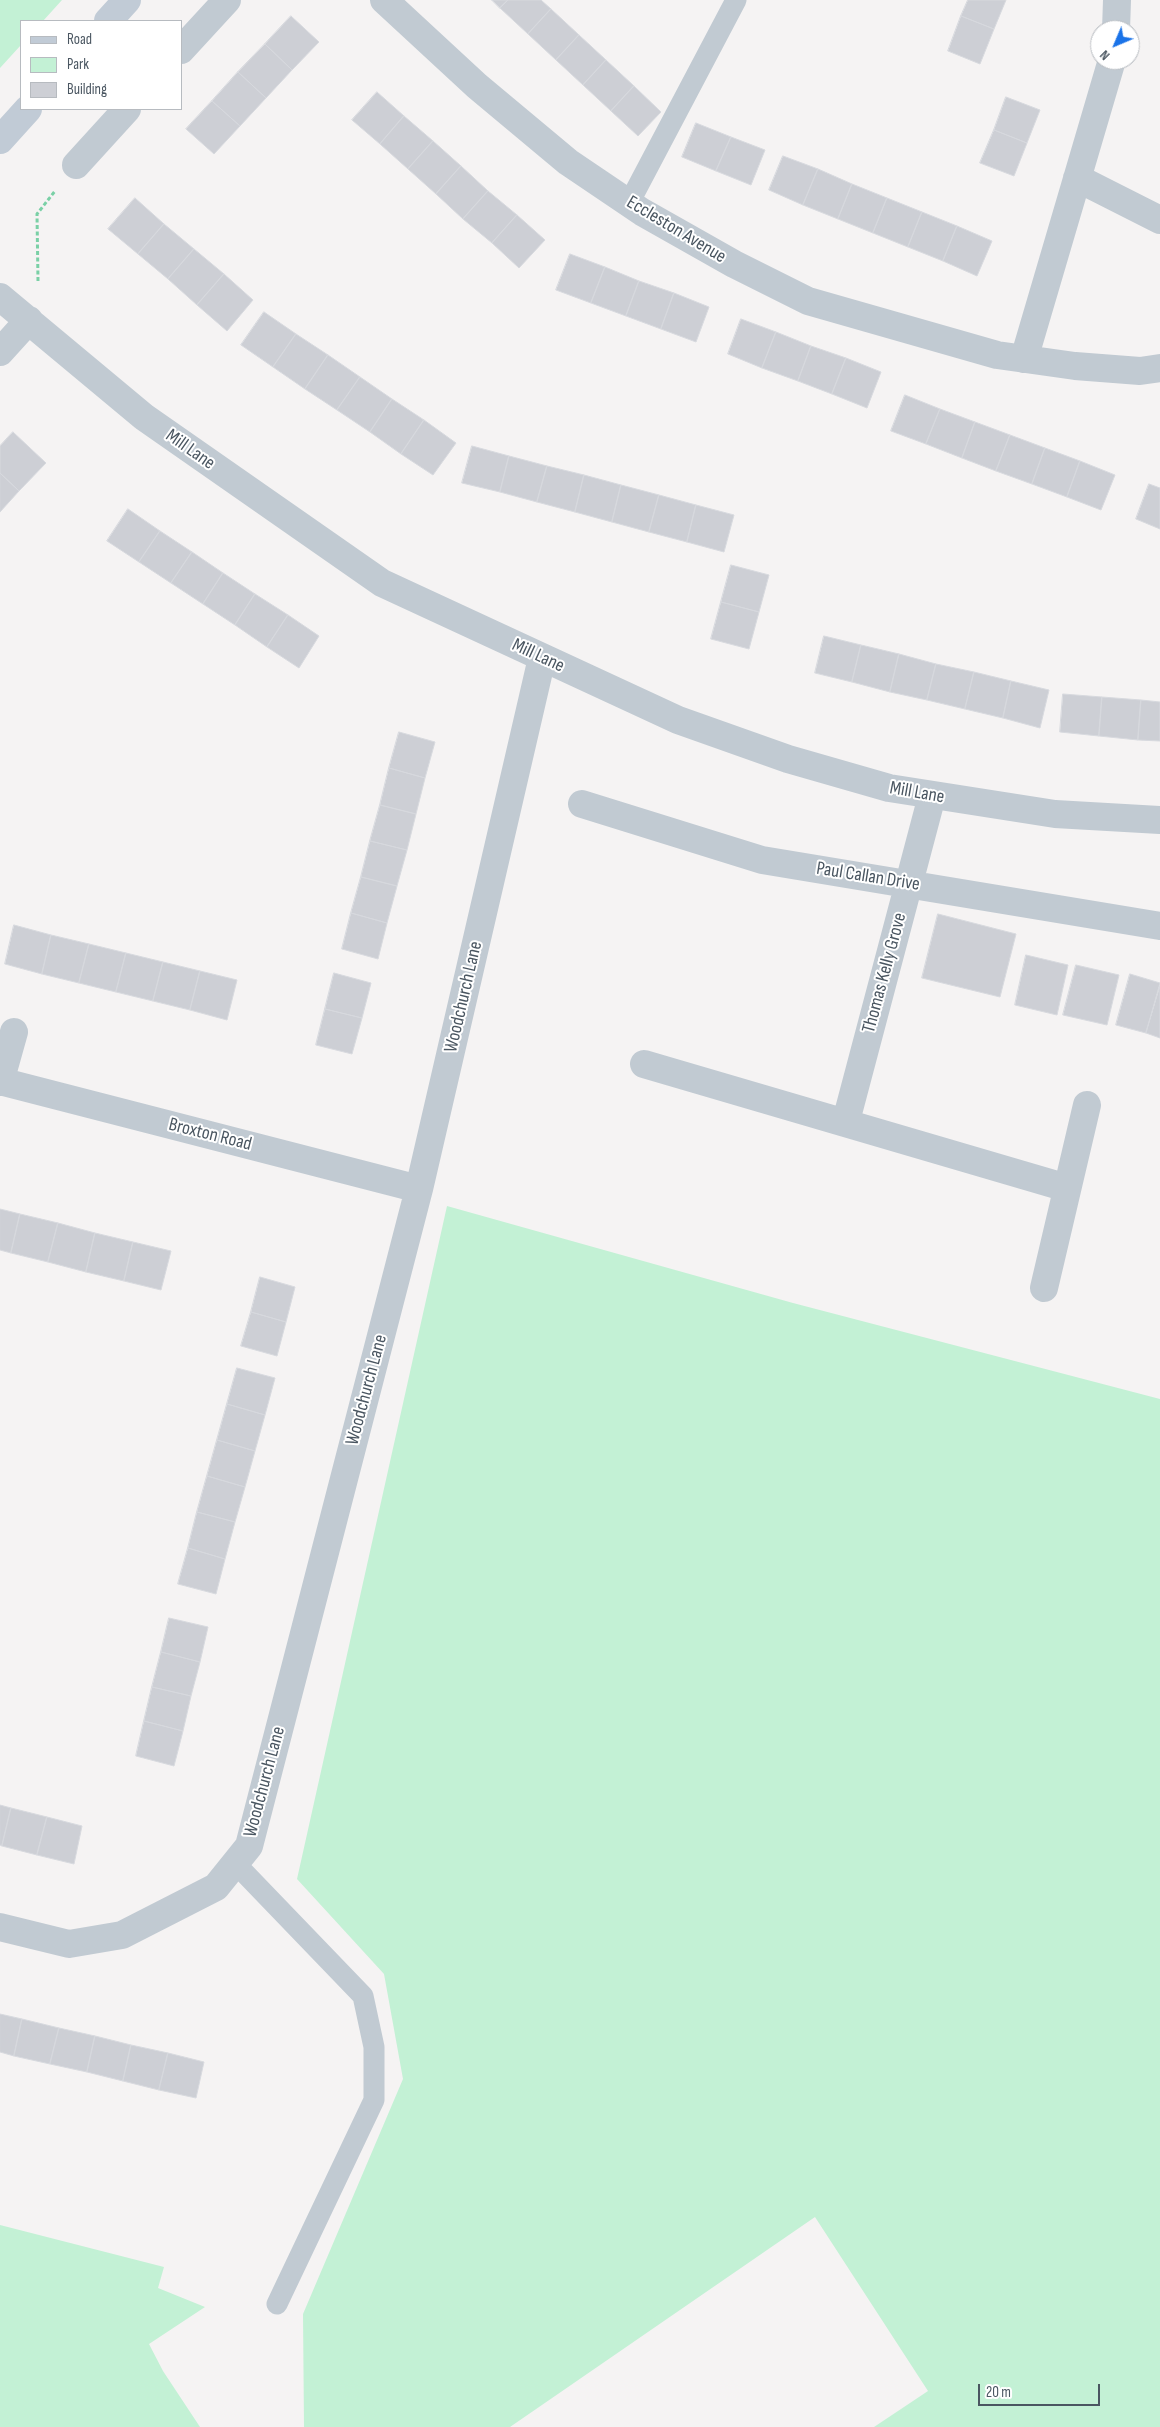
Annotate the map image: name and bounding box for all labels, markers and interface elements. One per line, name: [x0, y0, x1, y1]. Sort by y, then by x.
legend: [20, 20, 182, 110]
north arrow: [1090, 20, 1140, 70]
text: Road: [67, 30, 92, 49]
text: N: [1096, 47, 1113, 64]
text: Park: [67, 55, 89, 74]
text: Building: [67, 80, 107, 99]
street label: Eccleston Avenue: [622, 191, 730, 269]
street label: Mill Lane: [161, 425, 219, 475]
street label: Mill Lane: [508, 634, 568, 678]
street label: Mill Lane: [888, 777, 946, 809]
street label: Paul Callan Drive: [815, 858, 921, 896]
street label: Thomas Kelly Grove: [858, 910, 912, 1036]
street label: Woodchurch Lane: [440, 939, 488, 1055]
street label: Broxton Road: [166, 1114, 254, 1156]
street label: Woodchurch Lane: [341, 1332, 393, 1448]
street label: Woodchurch Lane: [239, 1724, 291, 1840]
scale bar: [980, 2374, 1102, 2406]
text: 20 m: [986, 2383, 1011, 2402]

